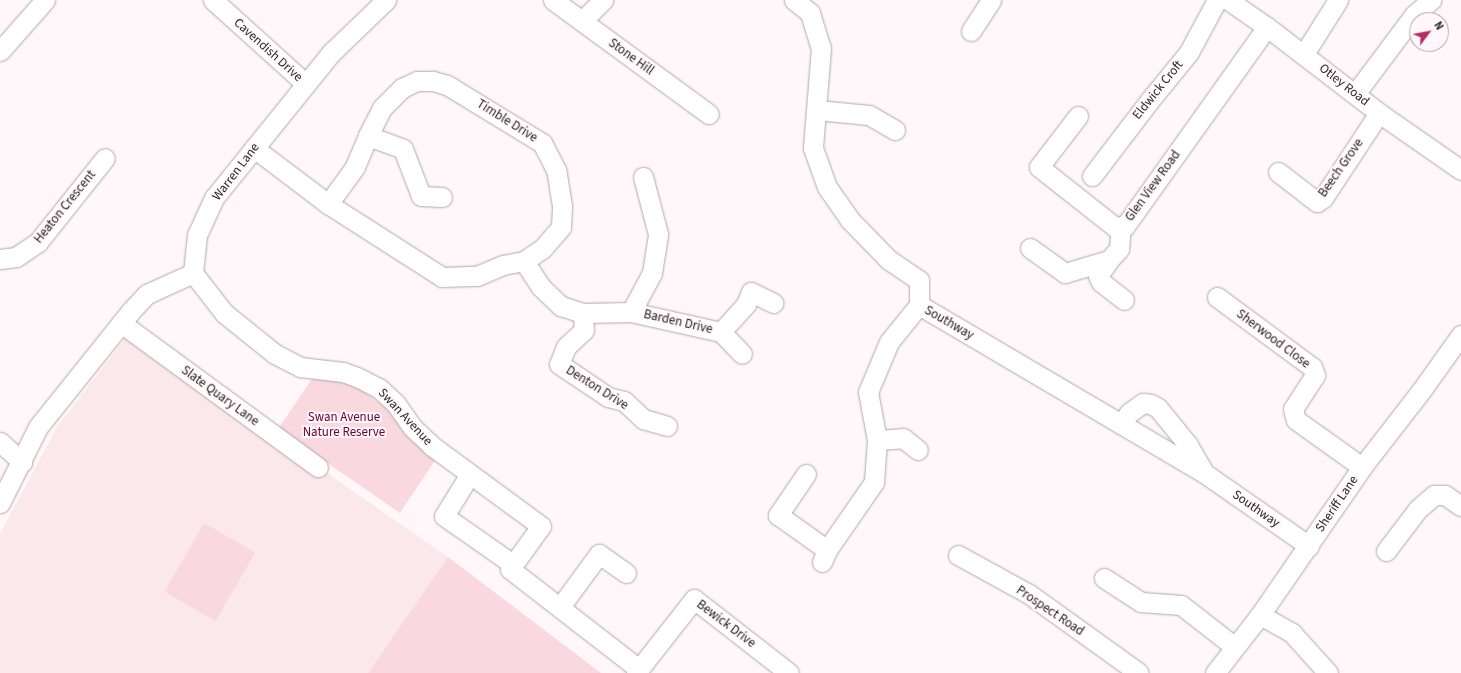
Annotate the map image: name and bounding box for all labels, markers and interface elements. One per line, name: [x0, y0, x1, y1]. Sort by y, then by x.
north arrow: [1409, 12, 1449, 52]
street label: Cavendish Drive: [230, 15, 306, 85]
text: N: [1430, 19, 1447, 33]
street label: Stone Hill: [605, 35, 657, 79]
street label: Eldwick Croft: [1129, 57, 1187, 123]
street label: Otley Road: [1316, 61, 1372, 109]
street label: Timble Drive: [474, 96, 540, 146]
street label: Beech Grove: [1315, 136, 1367, 200]
street label: Warren Lane: [209, 140, 263, 204]
street label: Glen View Road: [1122, 148, 1184, 224]
street label: Heaton Crescent: [31, 167, 99, 247]
street label: Southway: [922, 303, 976, 343]
street label: Sherwood Close: [1233, 306, 1313, 372]
street label: Barden Drive: [642, 307, 714, 337]
street label: Slate Quary Lane: [178, 363, 262, 429]
street label: Denton Drive: [563, 363, 631, 413]
street label: Swan Avenue: [375, 385, 435, 449]
park label: Swan Avenue Nature Reserve: [303, 410, 385, 441]
street label: Sheriff Lane: [1312, 473, 1362, 535]
street label: Southway: [1229, 487, 1283, 531]
street label: Prospect Road: [1013, 583, 1087, 639]
street label: Bewick Drive: [693, 597, 759, 651]

